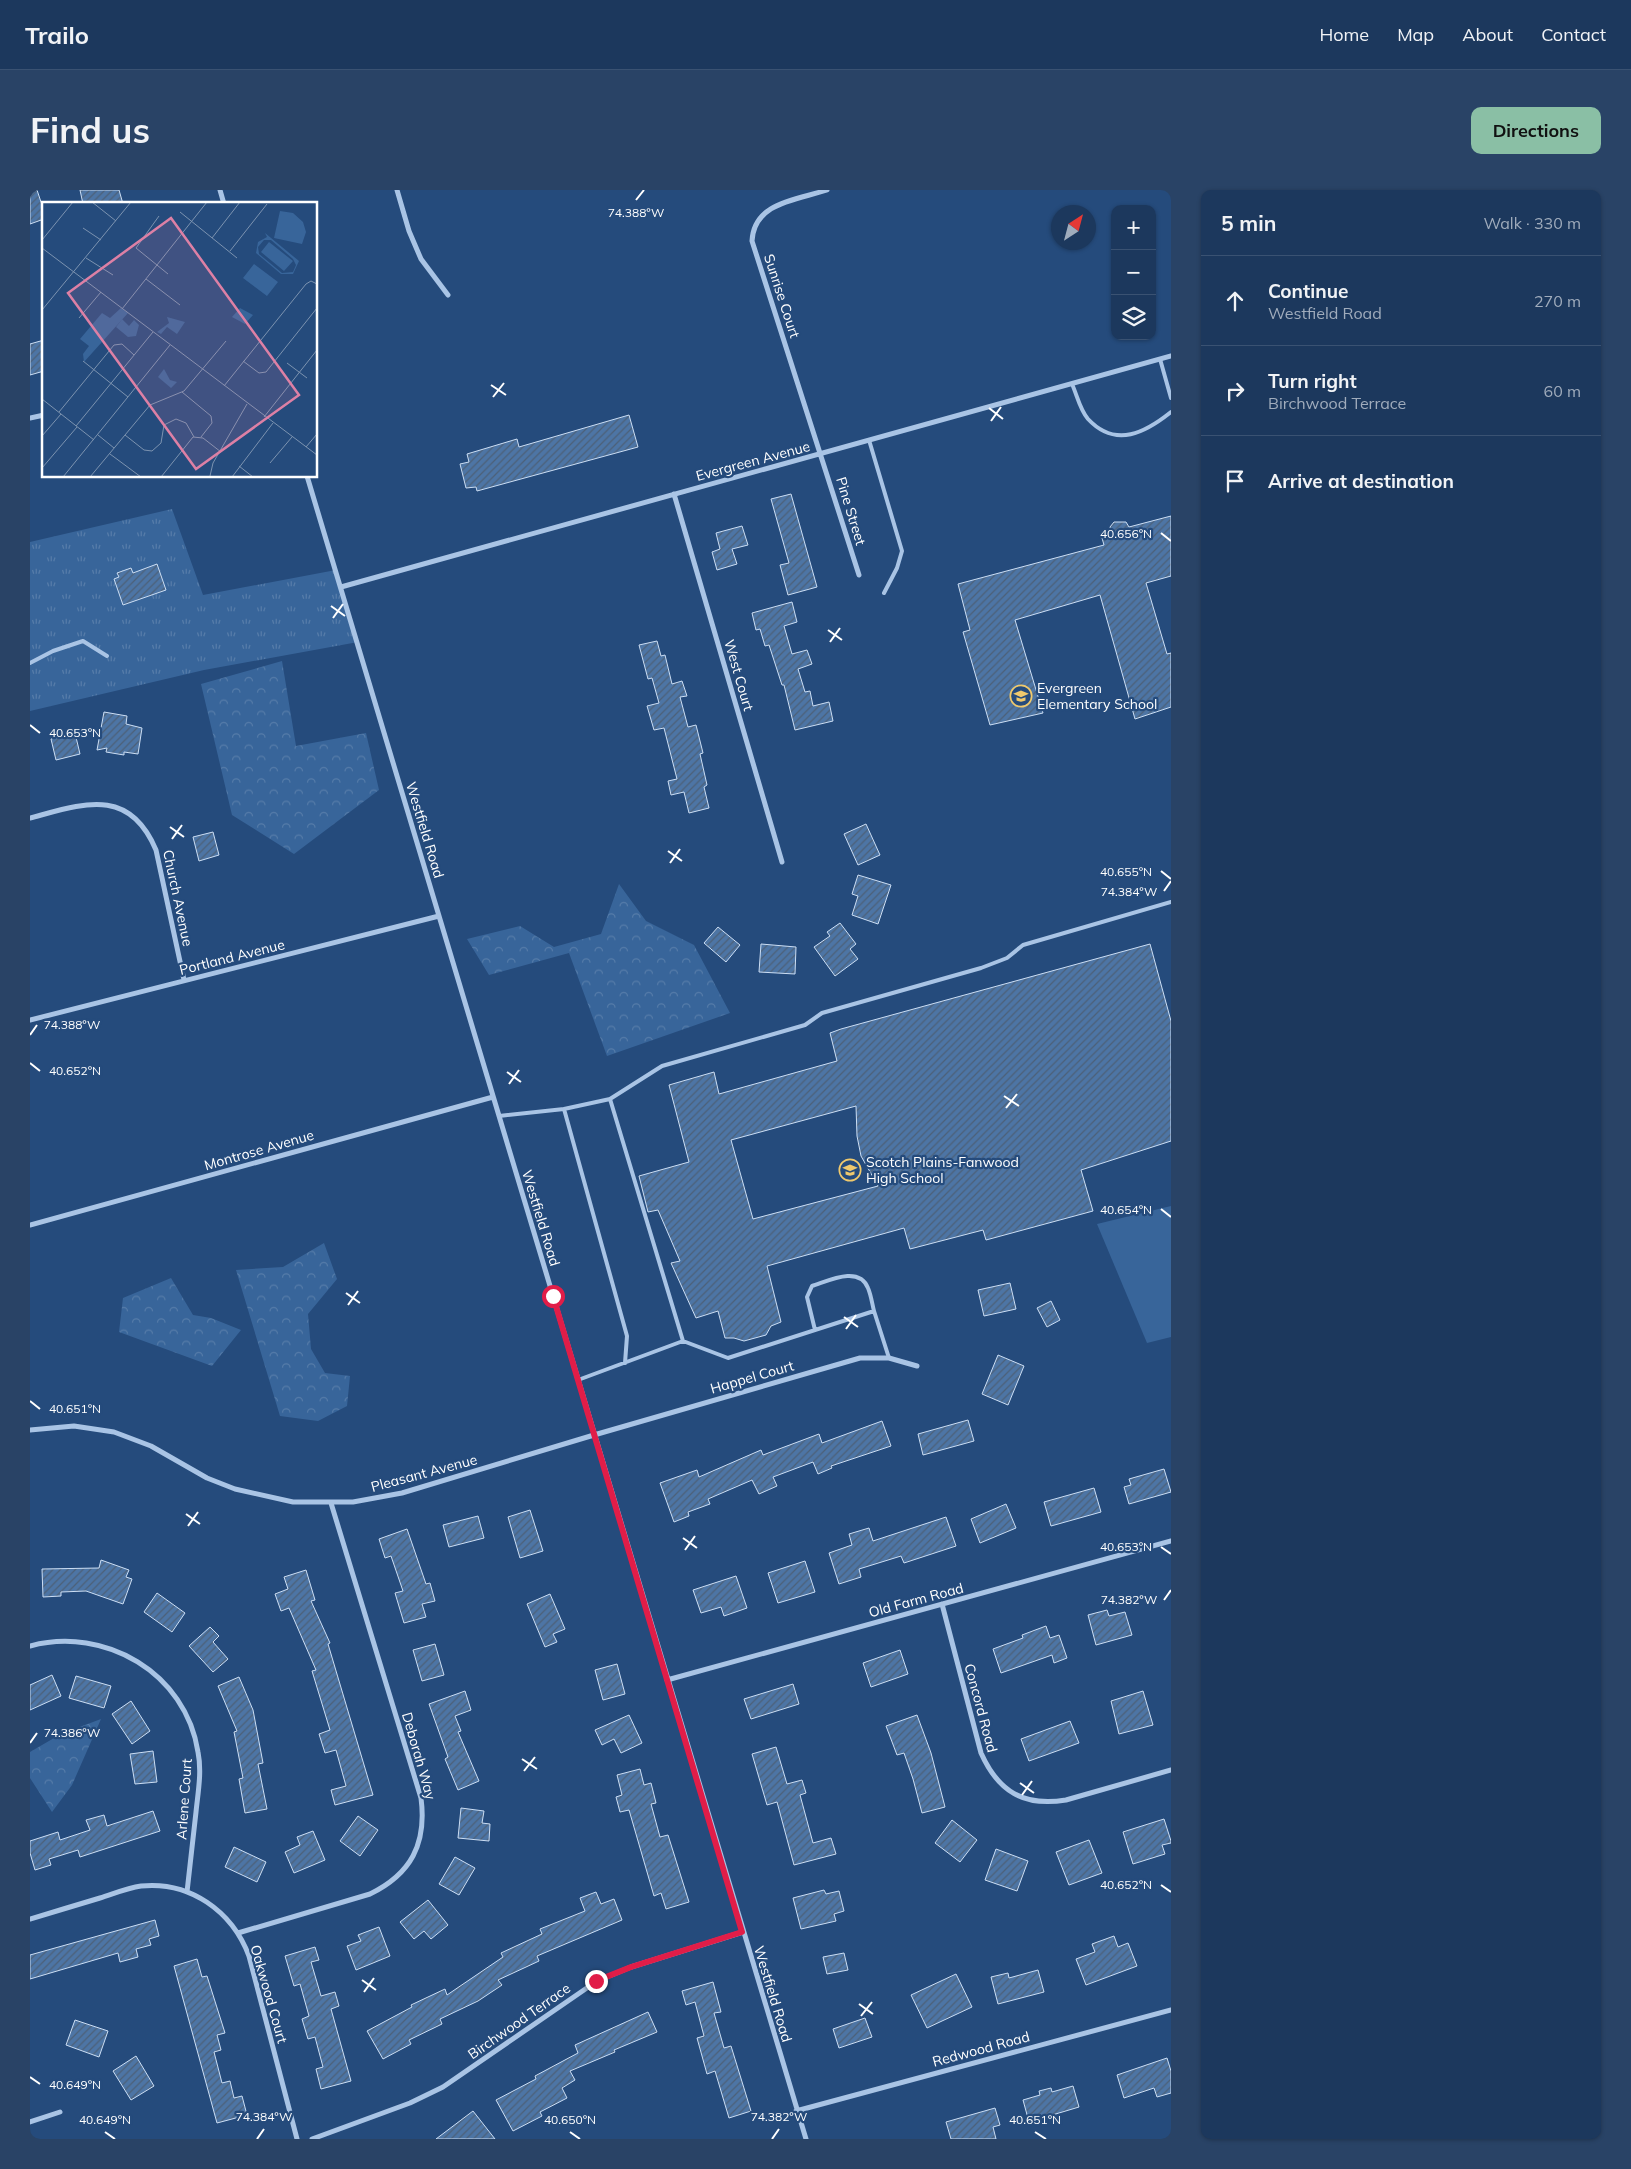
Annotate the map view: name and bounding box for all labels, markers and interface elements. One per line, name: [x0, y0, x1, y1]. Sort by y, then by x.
text: Trailo: [25, 20, 89, 50]
text: Home: [1319, 23, 1369, 46]
text: Map: [1397, 23, 1434, 46]
text: About: [1462, 23, 1513, 46]
text: Contact: [1541, 23, 1606, 46]
button: Directions: [1471, 107, 1601, 154]
text: Find us: [30, 108, 150, 152]
inset map: [42, 202, 318, 478]
text: 74.388°W: [608, 205, 664, 220]
north arrow: [1051, 205, 1096, 250]
map controls: [1111, 205, 1156, 340]
button: +: [1111, 205, 1156, 250]
text: 5 min: [1221, 210, 1276, 236]
text: Walk · 330 m: [1483, 213, 1581, 233]
button: −: [1111, 250, 1156, 295]
street label: Sunrise Court: [760, 252, 804, 340]
text: Continue: [1268, 279, 1348, 303]
icon: ahead: [1221, 287, 1249, 315]
text: 270 m: [1534, 291, 1581, 311]
button: layers: [1111, 295, 1156, 340]
text: Westfield Road: [1268, 303, 1382, 323]
text: Turn right: [1268, 369, 1357, 393]
icon: right: [1221, 377, 1249, 405]
text: 60 m: [1544, 381, 1581, 401]
text: Birchwood Terrace: [1268, 393, 1406, 413]
street label: Evergreen Avenue: [694, 437, 812, 485]
icon: arrive: [1221, 467, 1249, 495]
text: Arrive at destination: [1268, 469, 1454, 493]
street label: Pine Street: [832, 475, 870, 547]
text: 40.656°N: [1100, 526, 1152, 541]
street label: West Court: [720, 637, 758, 713]
place label: Evergreen Elementary School: [1037, 679, 1157, 713]
school or university icon: Evergreen Elementary School: [1009, 684, 1033, 708]
text: 40.653°N: [49, 725, 101, 740]
street label: Westfield Road: [402, 780, 448, 880]
street label: Church Avenue: [159, 848, 197, 948]
text: 40.655°N: [1100, 864, 1152, 879]
text: 74.384°W: [1101, 884, 1157, 899]
street label: Portland Avenue: [177, 935, 287, 979]
text: 74.388°W: [44, 1017, 100, 1032]
text: 40.652°N: [49, 1063, 101, 1078]
street label: Montrose Avenue: [202, 1126, 316, 1174]
place label: Scotch Plains-Fanwood High School: [866, 1153, 1019, 1187]
school or university icon: Scotch Plains-Fanwood High School: [838, 1158, 862, 1182]
street label: Westfield Road: [518, 1168, 564, 1268]
text: 40.654°N: [1100, 1202, 1152, 1217]
route start: [542, 1285, 565, 1308]
street label: Happel Court: [708, 1356, 796, 1398]
text: 40.651°N: [49, 1401, 101, 1416]
street label: Pleasant Avenue: [369, 1450, 479, 1496]
text: 40.653°N: [1100, 1539, 1152, 1554]
street label: Old Farm Road: [867, 1579, 965, 1621]
text: 74.382°W: [1101, 1592, 1157, 1607]
street label: Concord Road: [960, 1662, 1002, 1754]
street label: Deborah Way: [398, 1710, 440, 1802]
text: 74.386°W: [44, 1725, 100, 1740]
street label: Arlene Court: [172, 1758, 196, 1840]
text: 40.652°N: [1100, 1877, 1152, 1892]
street label: Oakwood Court: [246, 1943, 292, 2046]
street label: Westfield Road: [750, 1944, 796, 2044]
route end: [585, 1970, 608, 1993]
street label: Birchwood Terrace: [464, 1979, 574, 2063]
street label: Redwood Road: [930, 2027, 1032, 2071]
text: 40.649°N: [49, 2077, 101, 2092]
text: 74.384°W: [236, 2109, 292, 2124]
text: 74.382°W: [751, 2109, 807, 2124]
text: 40.649°N: [79, 2112, 131, 2127]
text: 40.650°N: [544, 2112, 596, 2127]
text: 40.651°N: [1009, 2112, 1061, 2127]

